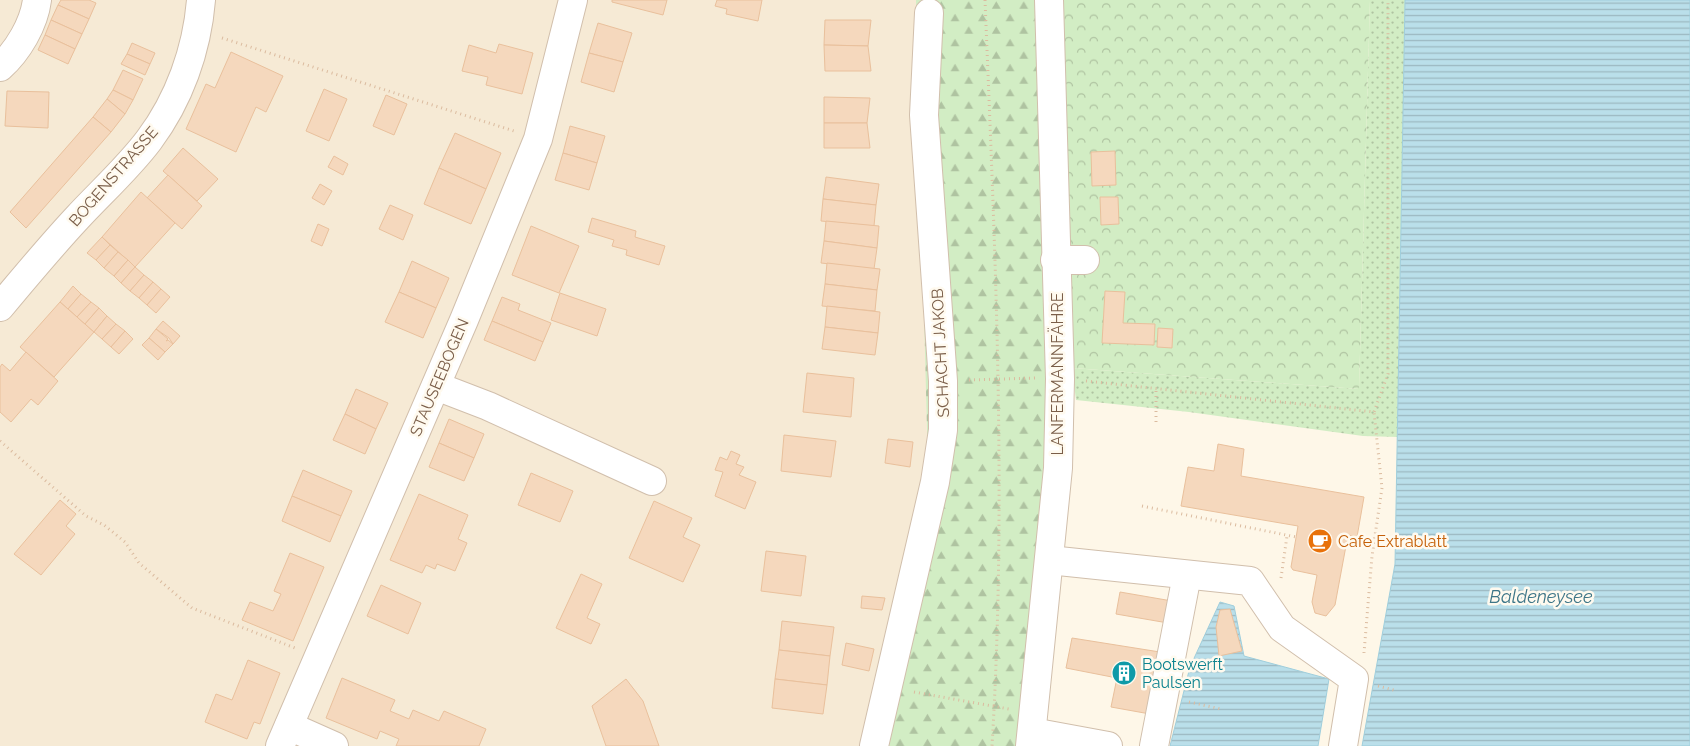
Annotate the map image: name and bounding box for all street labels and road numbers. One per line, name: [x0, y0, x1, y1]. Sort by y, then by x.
street label: BOGENSTRASSE: [65, 122, 162, 230]
street label: SCHACHT JAKOB: [928, 288, 953, 418]
street label: LANFERMANNFÄHRE: [1047, 292, 1067, 455]
street label: STAUSEEBOGEN: [406, 315, 473, 439]

